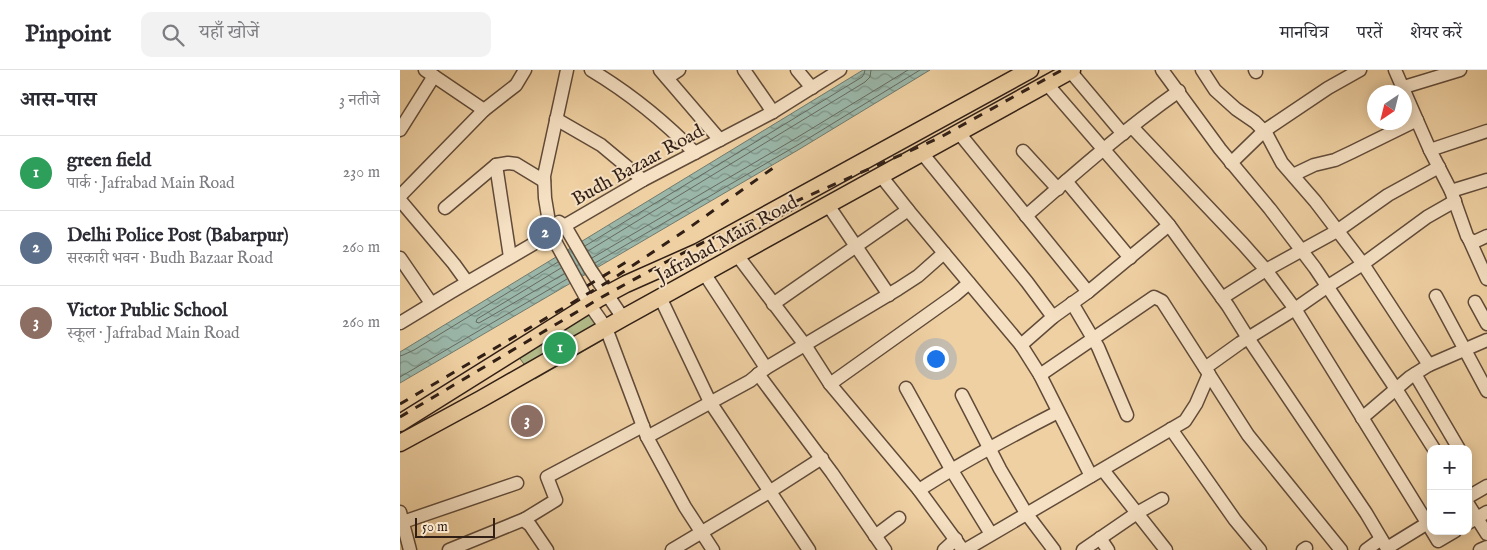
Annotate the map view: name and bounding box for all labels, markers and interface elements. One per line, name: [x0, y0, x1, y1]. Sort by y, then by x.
search box: [141, 12, 491, 57]
text: Pinpoint: [25, 19, 111, 50]
icon: search: [159, 21, 187, 49]
text: यहाँ खोजें: [199, 21, 259, 45]
text: मानचित्र: [1280, 22, 1329, 45]
text: परतें: [1357, 22, 1382, 45]
text: शेयर करें: [1410, 22, 1462, 45]
north arrow: [1367, 85, 1412, 130]
text: आस-पास: [20, 87, 97, 114]
text: 3 नतीजे: [339, 91, 380, 111]
street label: Budh Bazaar Road: [568, 119, 709, 212]
text: green field: [67, 149, 151, 173]
text: 1: [33, 163, 39, 183]
text: 230 m: [343, 163, 380, 183]
text: पार्क · Jafrabad Main Road: [67, 174, 235, 194]
street label: Jafrabad Main Road: [650, 190, 803, 290]
pin: 2: [529, 214, 561, 252]
text: Delhi Police Post (Babarpur): [67, 224, 289, 248]
text: 2: [32, 238, 40, 258]
text: 260 m: [342, 238, 380, 258]
text: सरकारी भवन · Budh Bazaar Road: [67, 249, 273, 269]
text: Victor Public School: [67, 299, 227, 323]
text: 3: [33, 313, 39, 333]
text: 260 m: [342, 313, 380, 333]
text: स्कूल · Jafrabad Main Road: [67, 324, 240, 344]
pin: 1: [544, 329, 576, 367]
your location: [923, 346, 949, 372]
pin: 3: [511, 402, 543, 440]
map controls: [1427, 445, 1472, 535]
button: +: [1427, 445, 1472, 490]
button: −: [1427, 490, 1472, 535]
scale bar: [415, 515, 495, 538]
text: 50 m: [422, 518, 448, 536]

